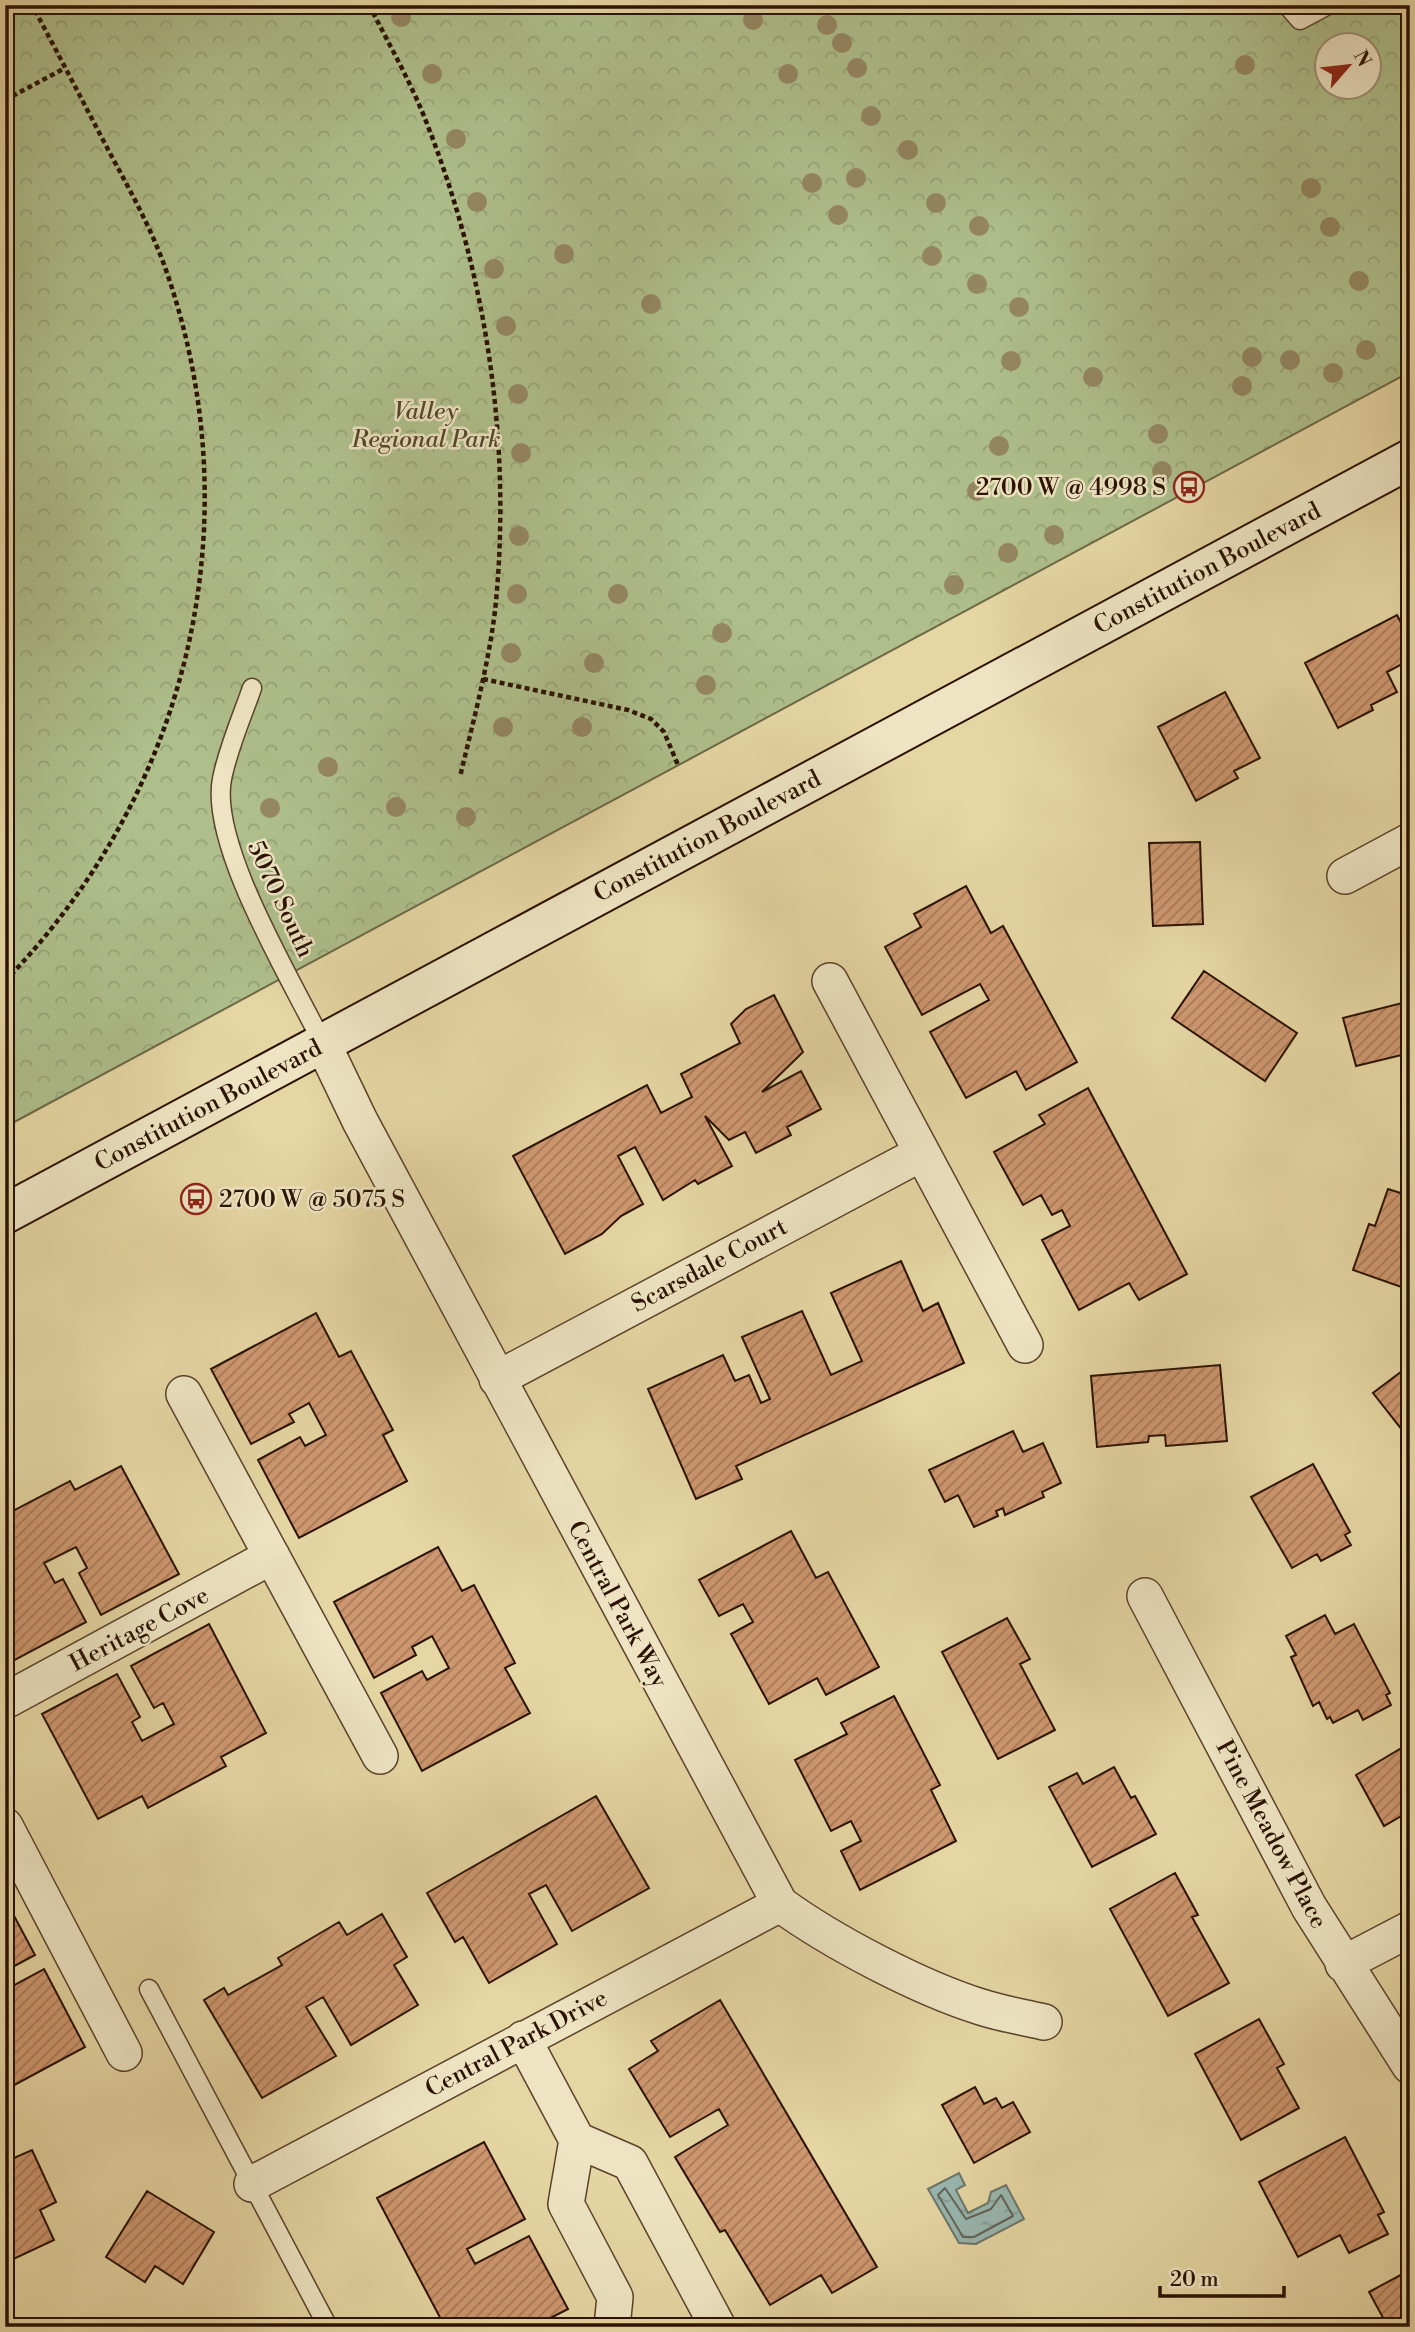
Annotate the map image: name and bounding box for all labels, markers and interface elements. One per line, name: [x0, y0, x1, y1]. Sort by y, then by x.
north arrow: [1314, 32, 1384, 102]
text: N: [1348, 46, 1376, 71]
park label: Valley Regional Park: [351, 397, 500, 455]
bus stop icon: 2700 W @ 4998 S: [1172, 470, 1206, 504]
place label: 2700 W @ 4998 S: [976, 473, 1166, 503]
street label: Constitution Boulevard: [1089, 496, 1327, 642]
street label: Constitution Boulevard: [589, 764, 827, 910]
street label: 5070 South: [240, 836, 320, 963]
street label: Constitution Boulevard: [90, 1033, 328, 1179]
bus stop icon: 2700 W @ 5075 S: [179, 1182, 213, 1216]
place label: 2700 W @ 5075 S: [219, 1185, 405, 1215]
street label: Scarsdale Court: [626, 1212, 793, 1320]
street label: Central Park Way: [561, 1516, 674, 1693]
street label: Heritage Cove: [65, 1581, 214, 1679]
street label: Pine Meadow Place: [1209, 1735, 1333, 1934]
street label: Central Park Drive: [420, 1983, 613, 2105]
scale bar: [1160, 2255, 1284, 2299]
text: 20 m: [1170, 2267, 1219, 2293]

